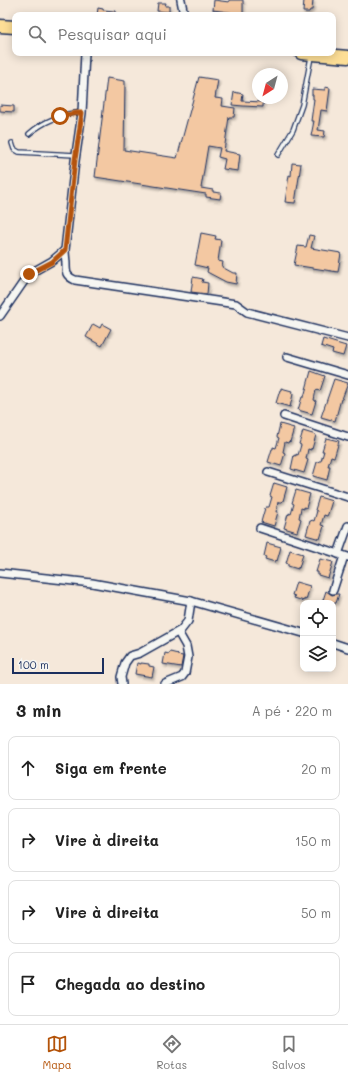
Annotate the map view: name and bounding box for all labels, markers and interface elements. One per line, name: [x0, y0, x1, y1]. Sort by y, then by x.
search box: [12, 12, 336, 56]
icon: search: [26, 23, 48, 45]
text: Pesquisar aqui: [58, 24, 167, 44]
north arrow: [252, 68, 288, 104]
route start: [51, 107, 69, 125]
route end: [20, 265, 38, 283]
map controls: [300, 600, 336, 672]
button: locate: [300, 600, 336, 636]
button: layers: [300, 636, 336, 672]
scale bar: [12, 656, 104, 675]
text: 100 m: [18, 657, 49, 672]
text: 3 min: [16, 699, 61, 721]
text: A pé · 220 m: [252, 702, 332, 719]
icon: ahead: [17, 757, 39, 779]
text: Siga em frente: [55, 758, 167, 778]
text: 20 m: [301, 760, 331, 777]
icon: right: [17, 829, 39, 851]
text: Vire à direita: [55, 830, 159, 850]
text: 150 m: [295, 832, 331, 849]
icon: right: [17, 901, 39, 923]
text: Vire à direita: [55, 902, 159, 922]
text: 50 m: [301, 904, 331, 921]
icon: arrive: [17, 973, 39, 995]
text: Chegada ao destino: [55, 974, 205, 994]
tab: Mapa: [42, 1033, 72, 1072]
tab: Rotas: [157, 1033, 187, 1072]
tab: Salvos: [272, 1033, 306, 1072]

